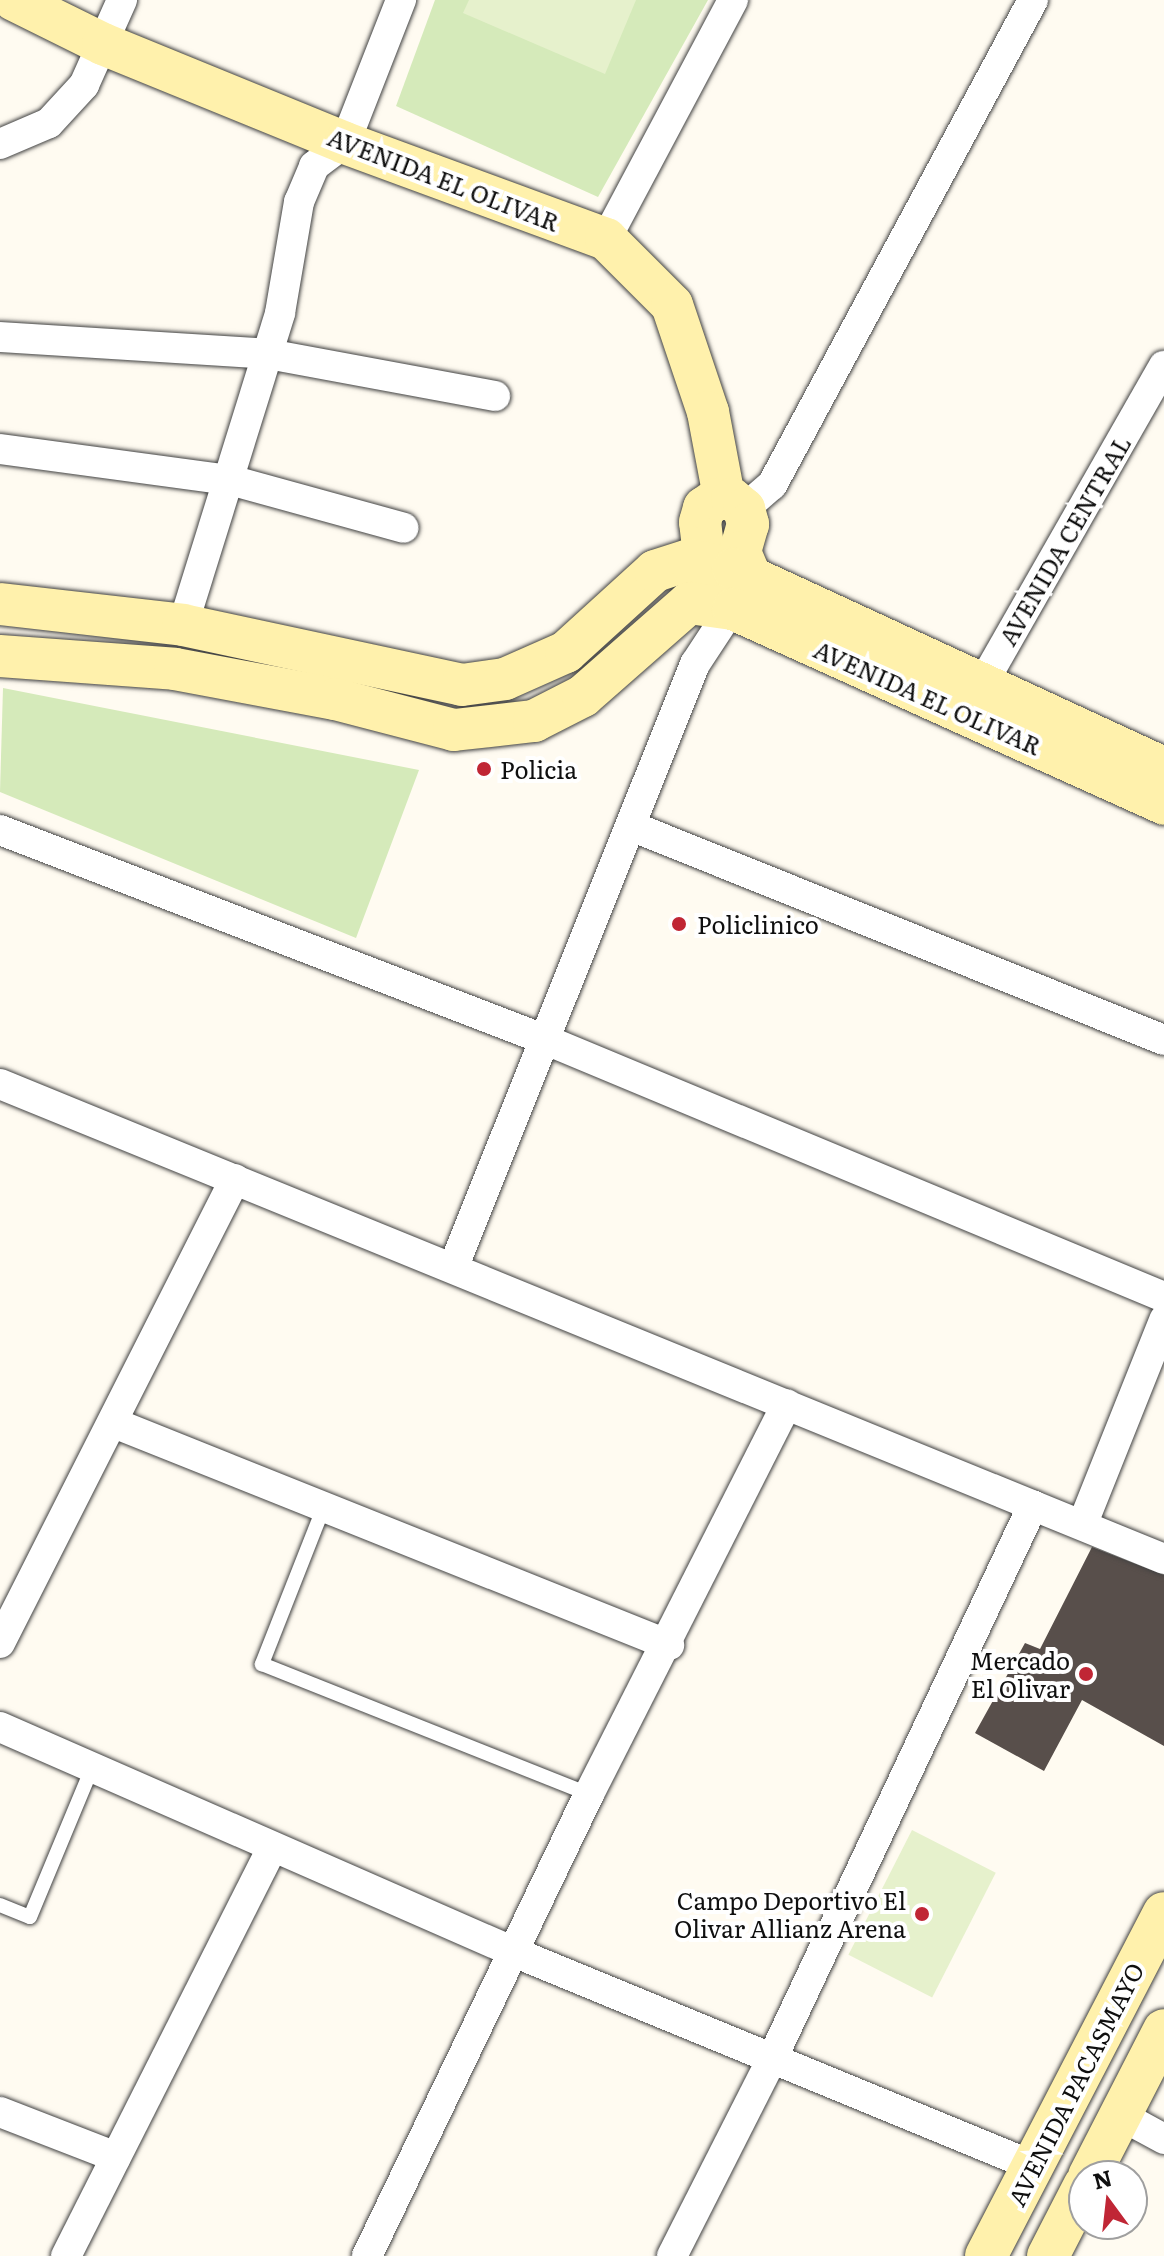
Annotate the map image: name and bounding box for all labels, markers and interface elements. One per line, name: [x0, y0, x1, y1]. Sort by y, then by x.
street label: AVENIDA EL OLIVAR: [324, 121, 564, 237]
street label: AVENIDA CENTRAL: [992, 430, 1136, 650]
street label: AVENIDA EL OLIVAR: [810, 634, 1046, 760]
place label: Policia: [500, 755, 577, 783]
marker: Policia: [475, 760, 493, 778]
place label: Policlinico: [697, 910, 819, 938]
marker: Policlinico: [668, 913, 690, 935]
place label: Mercado El Olivar: [970, 1646, 1070, 1702]
marker: Mercado El Olivar: [1077, 1665, 1095, 1683]
place label: Campo Deportivo El Olivar Allianz Arena: [674, 1886, 906, 1942]
marker: Campo Deportivo El Olivar Allianz Arena: [913, 1905, 931, 1923]
street label: AVENIDA PACASMAYO: [1001, 1958, 1149, 2210]
north arrow: [1068, 2160, 1148, 2240]

